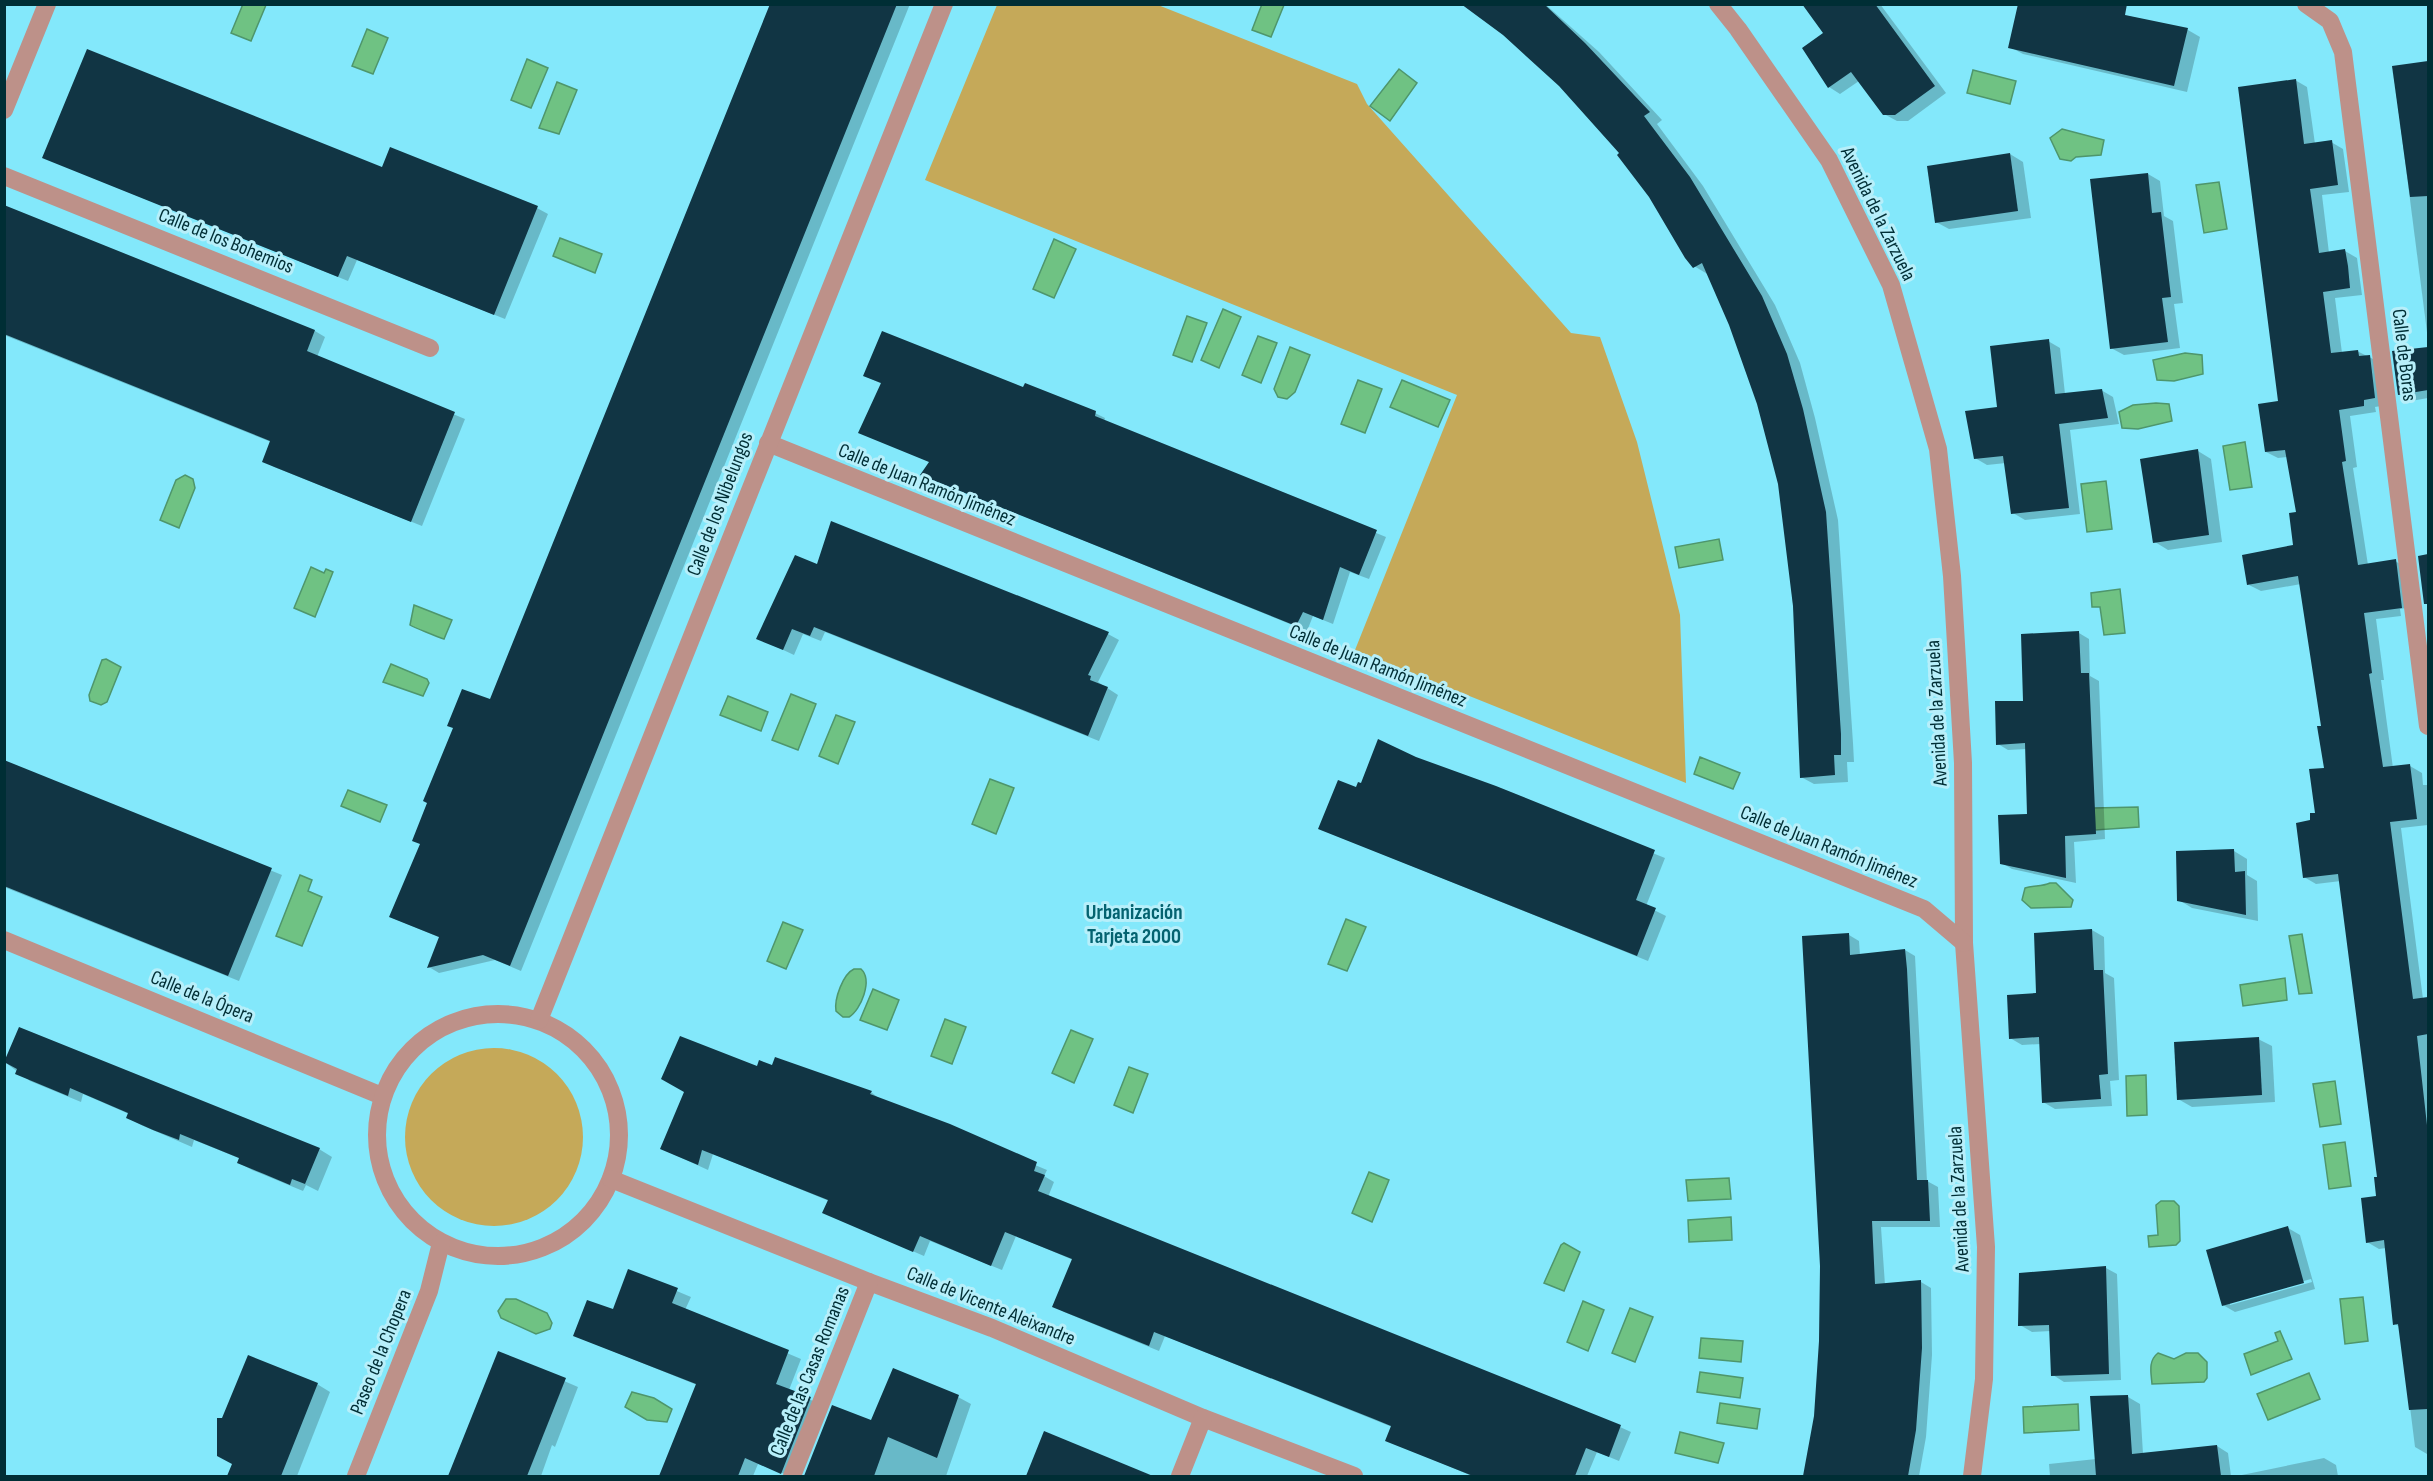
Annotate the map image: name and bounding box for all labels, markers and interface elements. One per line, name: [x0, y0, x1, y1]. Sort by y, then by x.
street label: Avenida de la Zarzuela: [1835, 142, 1921, 285]
street label: Calle de los Bohemios: [155, 203, 297, 279]
street label: Calle de Boras: [2386, 307, 2422, 403]
street label: Calle de los Nibelungos: [682, 429, 758, 579]
street label: Calle de Juan Ramón Jiménez: [835, 438, 1019, 532]
street label: Calle de Juan Ramón Jiménez: [1286, 619, 1470, 713]
street label: Avenida de la Zarzuela: [1921, 639, 1953, 788]
street label: Calle de Juan Ramón Jiménez: [1737, 800, 1921, 894]
district label: Urbanización Tarjeta 2000: [1085, 900, 1183, 949]
street label: Calle de la Ópera: [147, 965, 257, 1029]
street label: Avenida de la Zarzuela: [1943, 1125, 1975, 1274]
street label: Calle de Vicente Aleixandre: [903, 1261, 1079, 1351]
street label: Calle de las Casas Romanas: [765, 1283, 855, 1459]
street label: Paseo de la Chopera: [345, 1286, 417, 1418]

